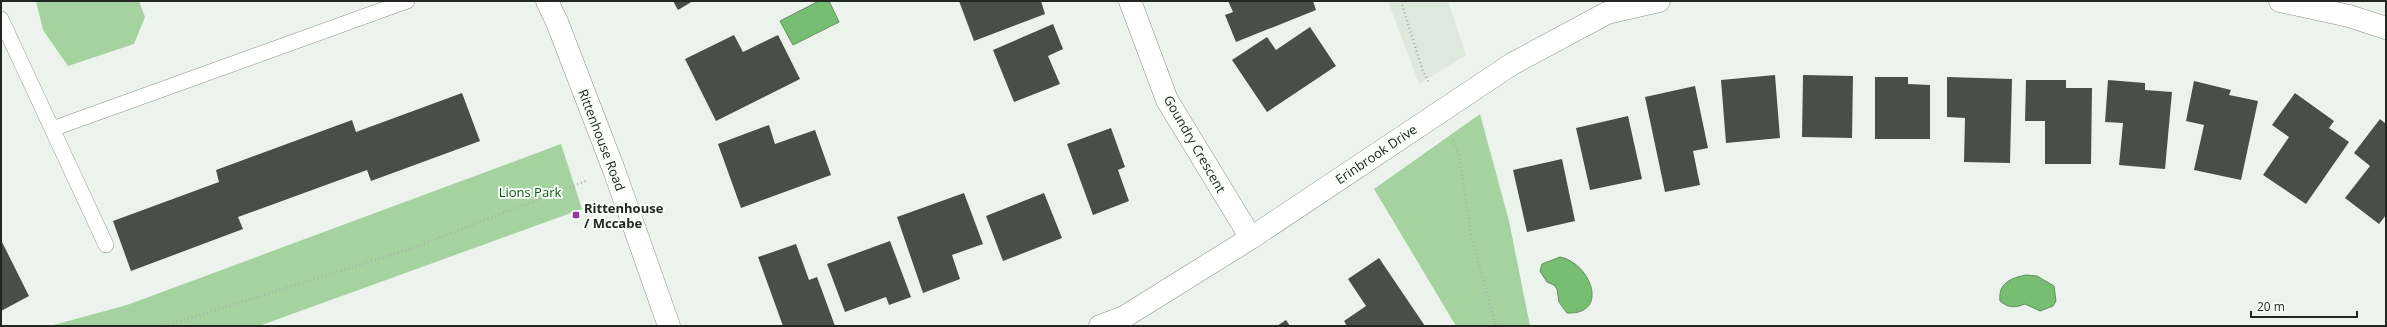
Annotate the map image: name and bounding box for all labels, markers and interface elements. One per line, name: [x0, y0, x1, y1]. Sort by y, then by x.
street label: Rittenhouse Road: [574, 87, 630, 193]
street label: Goundry Crescent: [1160, 92, 1230, 196]
street label: Erinbrook Drive: [1332, 120, 1420, 188]
park label: Lions Park: [499, 183, 561, 201]
place label: Rittenhouse / Mccabe: [584, 199, 664, 232]
marker: Rittenhouse / Mccabe: [571, 210, 581, 220]
scale bar: [2251, 293, 2357, 319]
text: 20 m: [2257, 298, 2285, 315]

